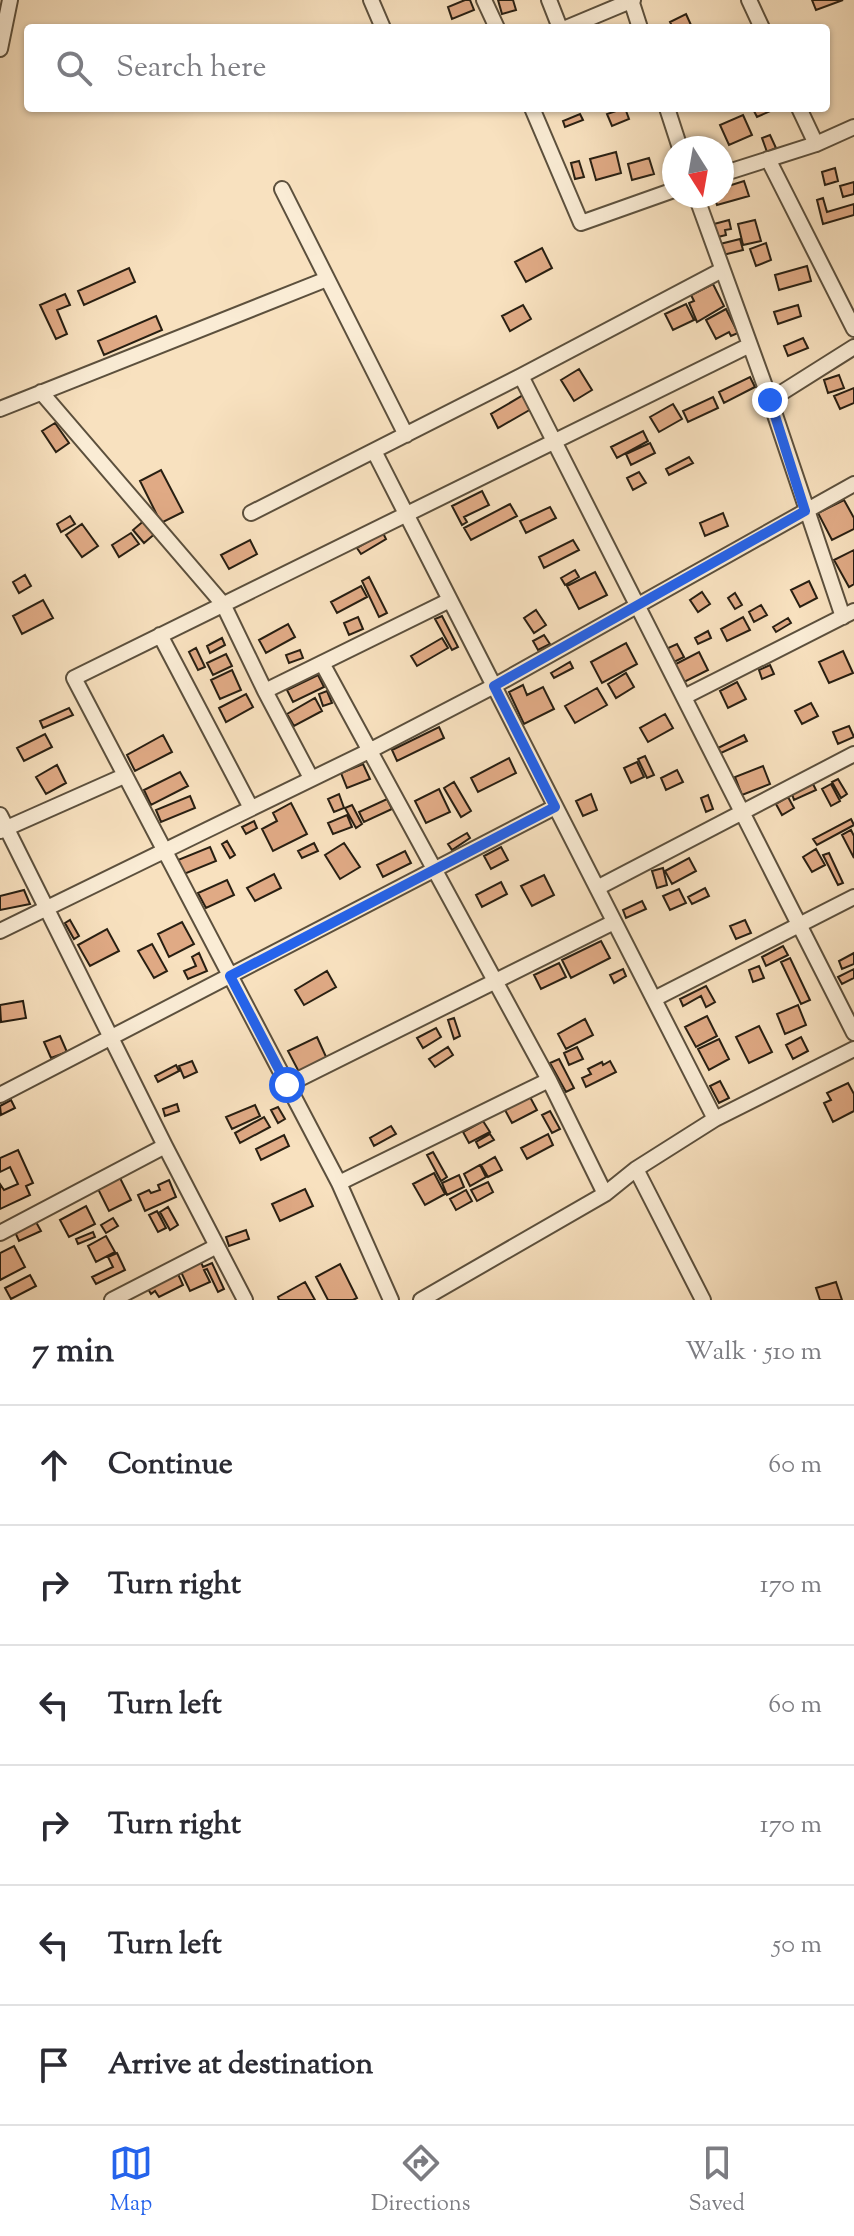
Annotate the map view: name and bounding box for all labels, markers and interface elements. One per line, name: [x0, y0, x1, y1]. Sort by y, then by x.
search box: [24, 24, 830, 112]
icon: search: [52, 46, 96, 90]
text: Search here: [116, 47, 266, 90]
north arrow: [662, 136, 734, 208]
route end: [752, 382, 788, 418]
route start: [269, 1067, 305, 1103]
text: 7 min: [32, 1328, 114, 1377]
text: Walk · 510 m: [685, 1334, 822, 1371]
icon: ahead: [32, 1443, 76, 1487]
text: Continue: [108, 1444, 233, 1487]
text: 60 m: [768, 1447, 822, 1484]
icon: right: [32, 1563, 76, 1607]
text: Turn right: [108, 1564, 241, 1607]
text: 170 m: [760, 1567, 822, 1604]
icon: left: [32, 1683, 76, 1727]
text: Turn left: [108, 1684, 222, 1727]
text: 60 m: [768, 1687, 822, 1724]
icon: right: [32, 1803, 76, 1847]
text: Turn right: [108, 1804, 241, 1847]
text: 170 m: [760, 1807, 822, 1844]
icon: left: [32, 1923, 76, 1967]
text: Turn left: [108, 1924, 222, 1967]
text: 50 m: [772, 1927, 822, 1964]
icon: arrive: [32, 2043, 76, 2087]
text: Arrive at destination: [108, 2044, 373, 2087]
tab: Map: [109, 2141, 153, 2221]
tab: Directions: [371, 2141, 470, 2221]
tab: Saved: [688, 2141, 745, 2221]

